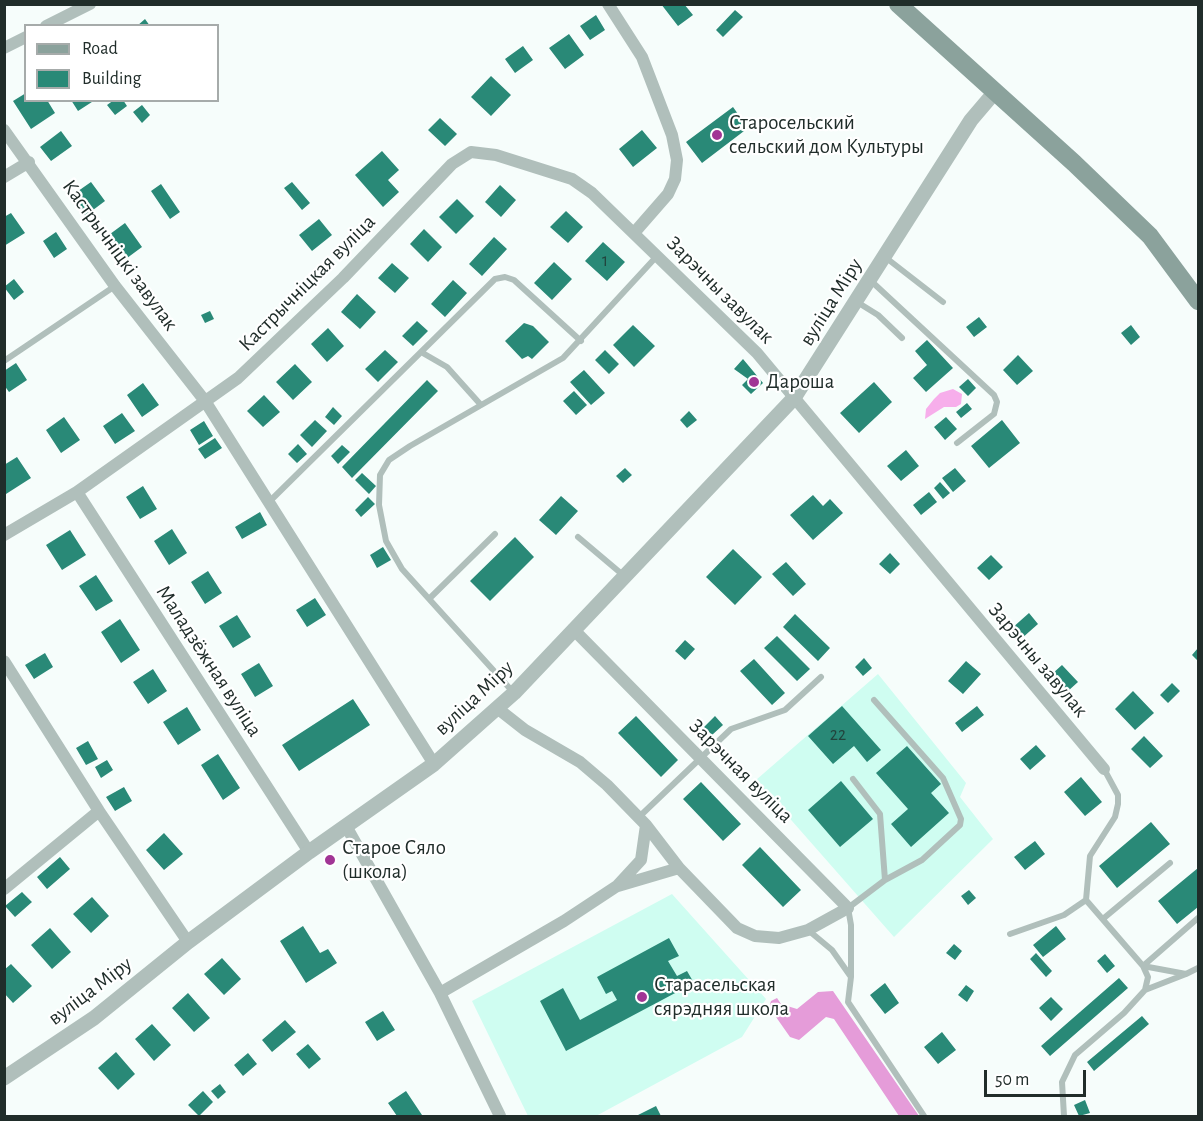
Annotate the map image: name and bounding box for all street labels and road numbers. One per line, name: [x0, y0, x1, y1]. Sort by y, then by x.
street label: Кастрычніцкі завулак: [57, 175, 183, 335]
street label: Кастрычніцкая вуліца: [233, 209, 381, 357]
street label: Зарэчны завулак: [661, 231, 779, 349]
street label: вуліца Міру: [794, 254, 868, 350]
street label: Маладзёжная вуліца: [151, 580, 267, 742]
street label: Зарэчны завулак: [983, 598, 1093, 722]
street label: вуліца Міру: [429, 655, 519, 741]
street label: Зарэчная вуліца: [684, 714, 798, 828]
street label: вуліца Міру: [43, 951, 137, 1031]

